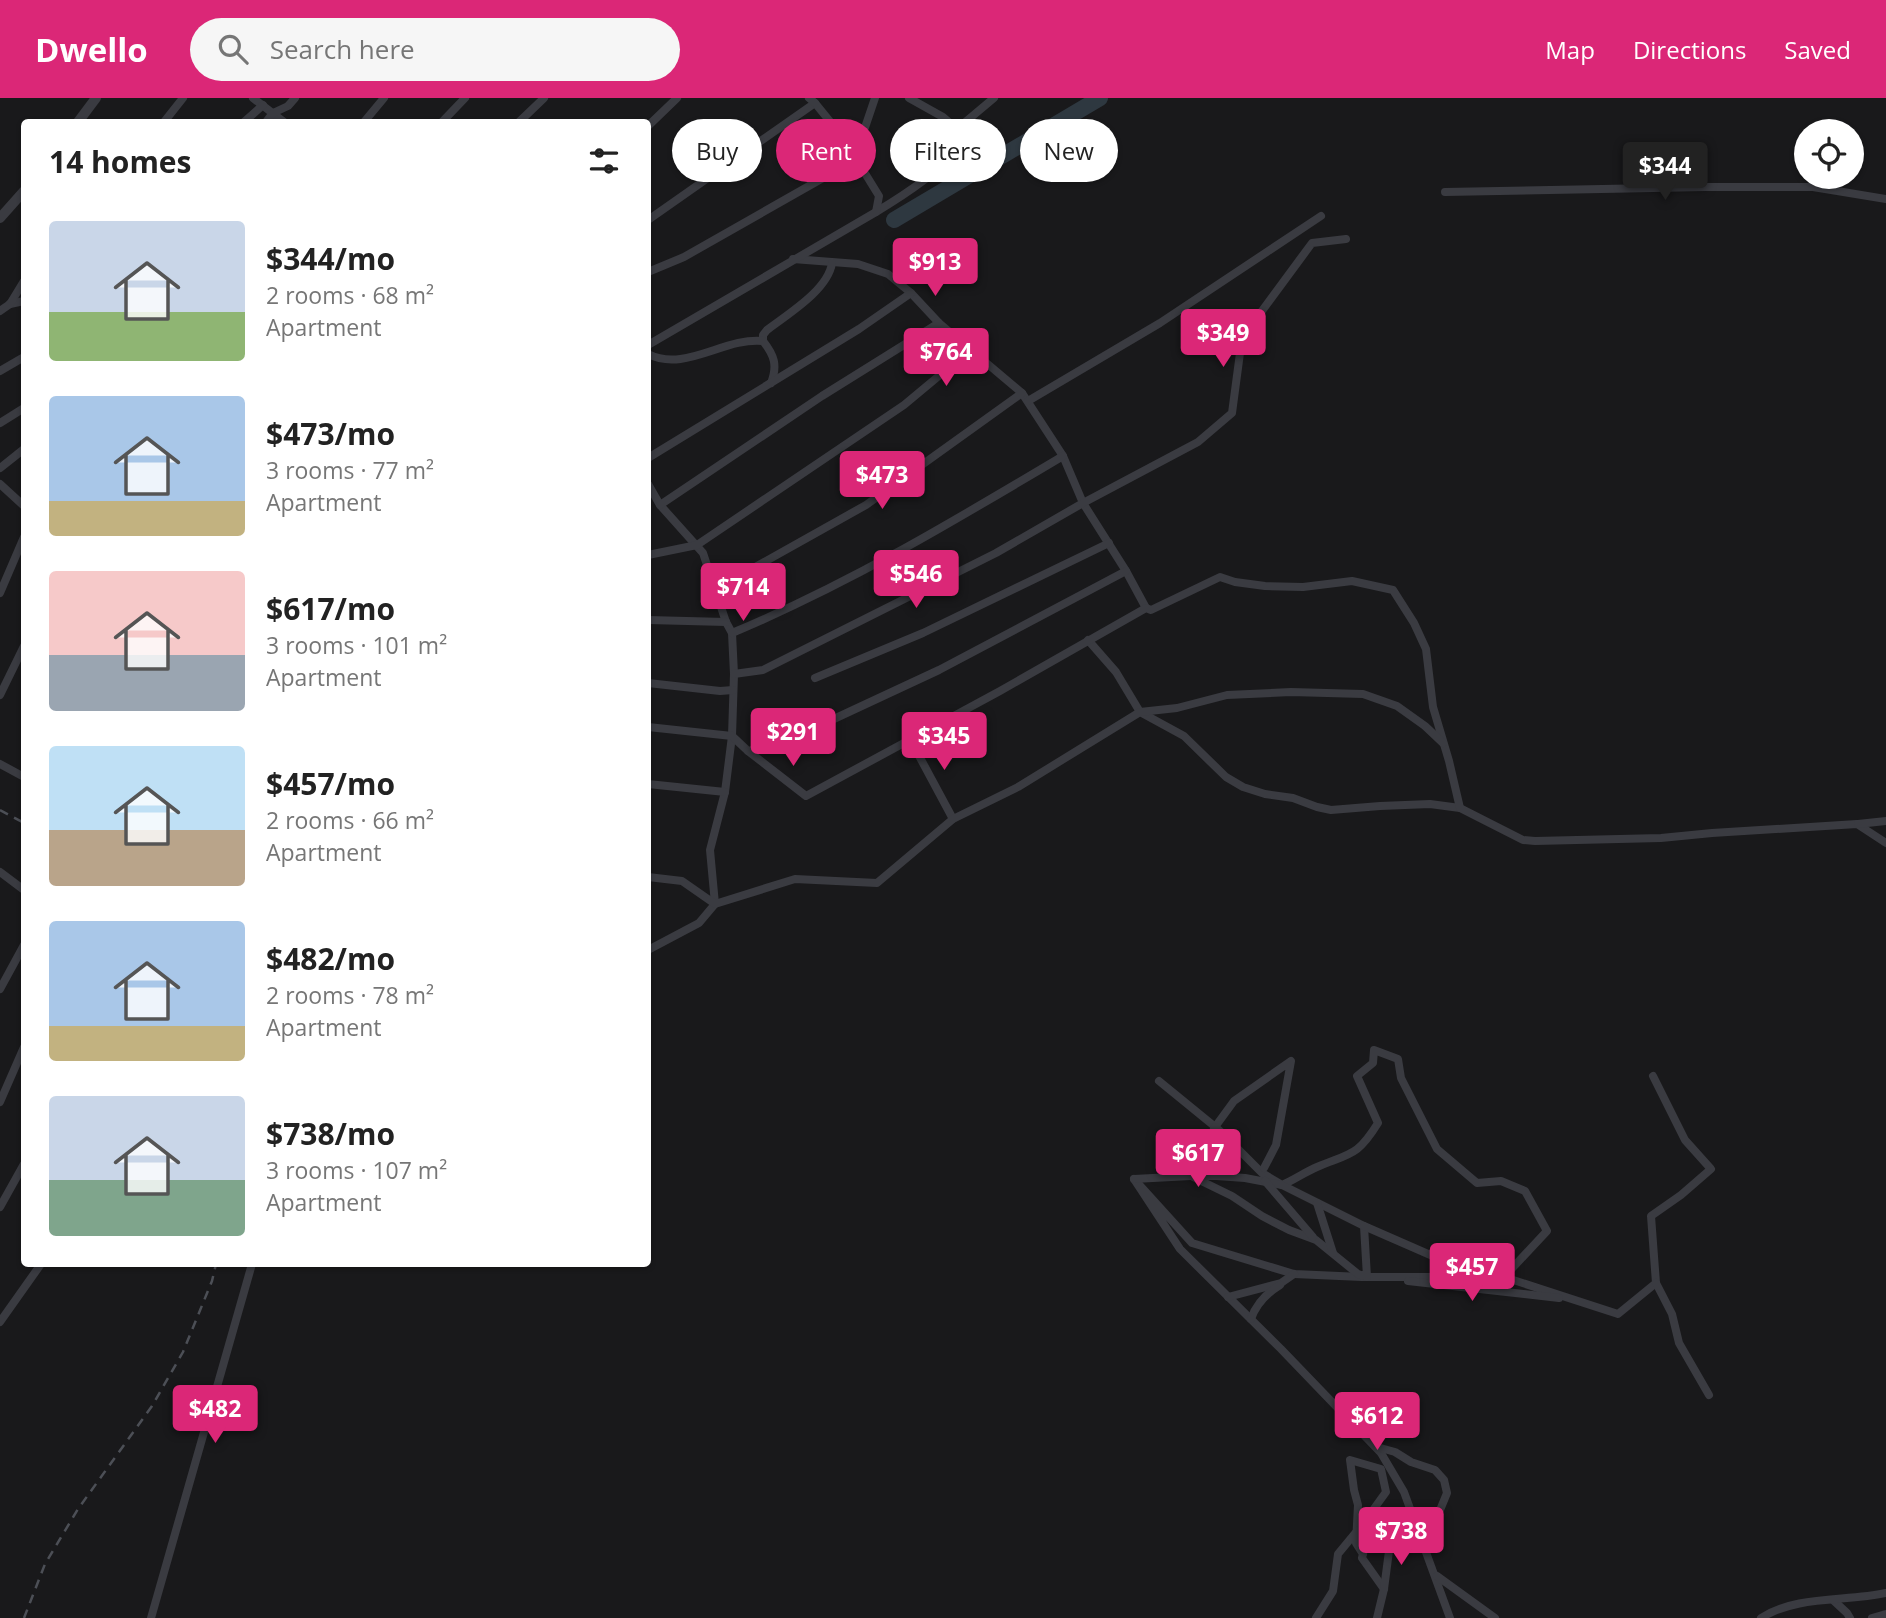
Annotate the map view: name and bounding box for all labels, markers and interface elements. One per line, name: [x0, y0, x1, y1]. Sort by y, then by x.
search box: [190, 18, 680, 81]
text: Dwello: [35, 27, 148, 72]
icon: search: [214, 30, 252, 68]
text: Search here: [270, 31, 415, 67]
text: Map: [1545, 33, 1595, 66]
text: Directions: [1633, 33, 1746, 66]
text: Saved: [1784, 33, 1851, 66]
chip: Buy: [672, 119, 762, 182]
chip: Rent: [776, 119, 876, 182]
chip: Filters: [890, 119, 1006, 182]
chip: New: [1020, 119, 1118, 182]
map controls: [1794, 119, 1864, 189]
button: locate: [1794, 119, 1864, 189]
text: 14 homes: [49, 141, 192, 182]
icon: filters: [585, 142, 623, 180]
pin: $344: [1624, 142, 1706, 202]
text: $344: [1639, 149, 1691, 181]
text: $344/mo: [266, 238, 395, 279]
pin: $913: [894, 238, 976, 298]
text: $913: [909, 245, 961, 277]
icon: home: [105, 249, 189, 333]
text: 2 rooms · 68 m²: [266, 279, 434, 311]
pin: $349: [1182, 310, 1264, 369]
text: Apartment: [266, 311, 382, 343]
text: $349: [1197, 316, 1249, 348]
pin: $764: [905, 328, 987, 388]
text: $764: [920, 335, 972, 367]
text: $473/mo: [266, 413, 395, 454]
icon: home: [105, 424, 189, 508]
pin: $473: [841, 452, 923, 511]
text: 3 rooms · 77 m²: [266, 454, 434, 486]
text: $473: [856, 458, 908, 490]
text: Apartment: [266, 486, 382, 518]
pin: $546: [875, 550, 957, 610]
text: $546: [890, 557, 942, 589]
pin: $714: [702, 564, 784, 623]
text: $714: [717, 570, 769, 602]
text: $617/mo: [266, 588, 395, 629]
icon: home: [105, 599, 189, 683]
text: 3 rooms · 101 m²: [266, 629, 447, 661]
text: Apartment: [266, 661, 382, 693]
pin: $291: [752, 708, 834, 768]
pin: $345: [903, 712, 985, 772]
text: $291: [767, 715, 819, 747]
text: $345: [918, 719, 970, 751]
text: $457/mo: [266, 763, 395, 804]
icon: home: [105, 774, 189, 858]
text: 2 rooms · 66 m²: [266, 804, 434, 836]
text: Apartment: [266, 836, 382, 868]
text: $482/mo: [266, 938, 395, 979]
icon: home: [105, 949, 189, 1033]
text: 2 rooms · 78 m²: [266, 979, 434, 1011]
text: Apartment: [266, 1011, 382, 1043]
text: $738/mo: [266, 1113, 395, 1154]
icon: home: [105, 1124, 189, 1208]
pin: $617: [1157, 1130, 1239, 1189]
text: $617: [1172, 1136, 1224, 1168]
text: 3 rooms · 107 m²: [266, 1154, 447, 1186]
text: Apartment: [266, 1186, 382, 1218]
pin: $457: [1431, 1244, 1513, 1303]
text: $457: [1446, 1250, 1498, 1282]
pin: $482: [174, 1386, 256, 1445]
text: $482: [189, 1392, 241, 1424]
pin: $612: [1336, 1392, 1418, 1452]
text: $612: [1351, 1399, 1403, 1431]
pin: $738: [1360, 1508, 1442, 1567]
text: $738: [1375, 1514, 1427, 1546]

